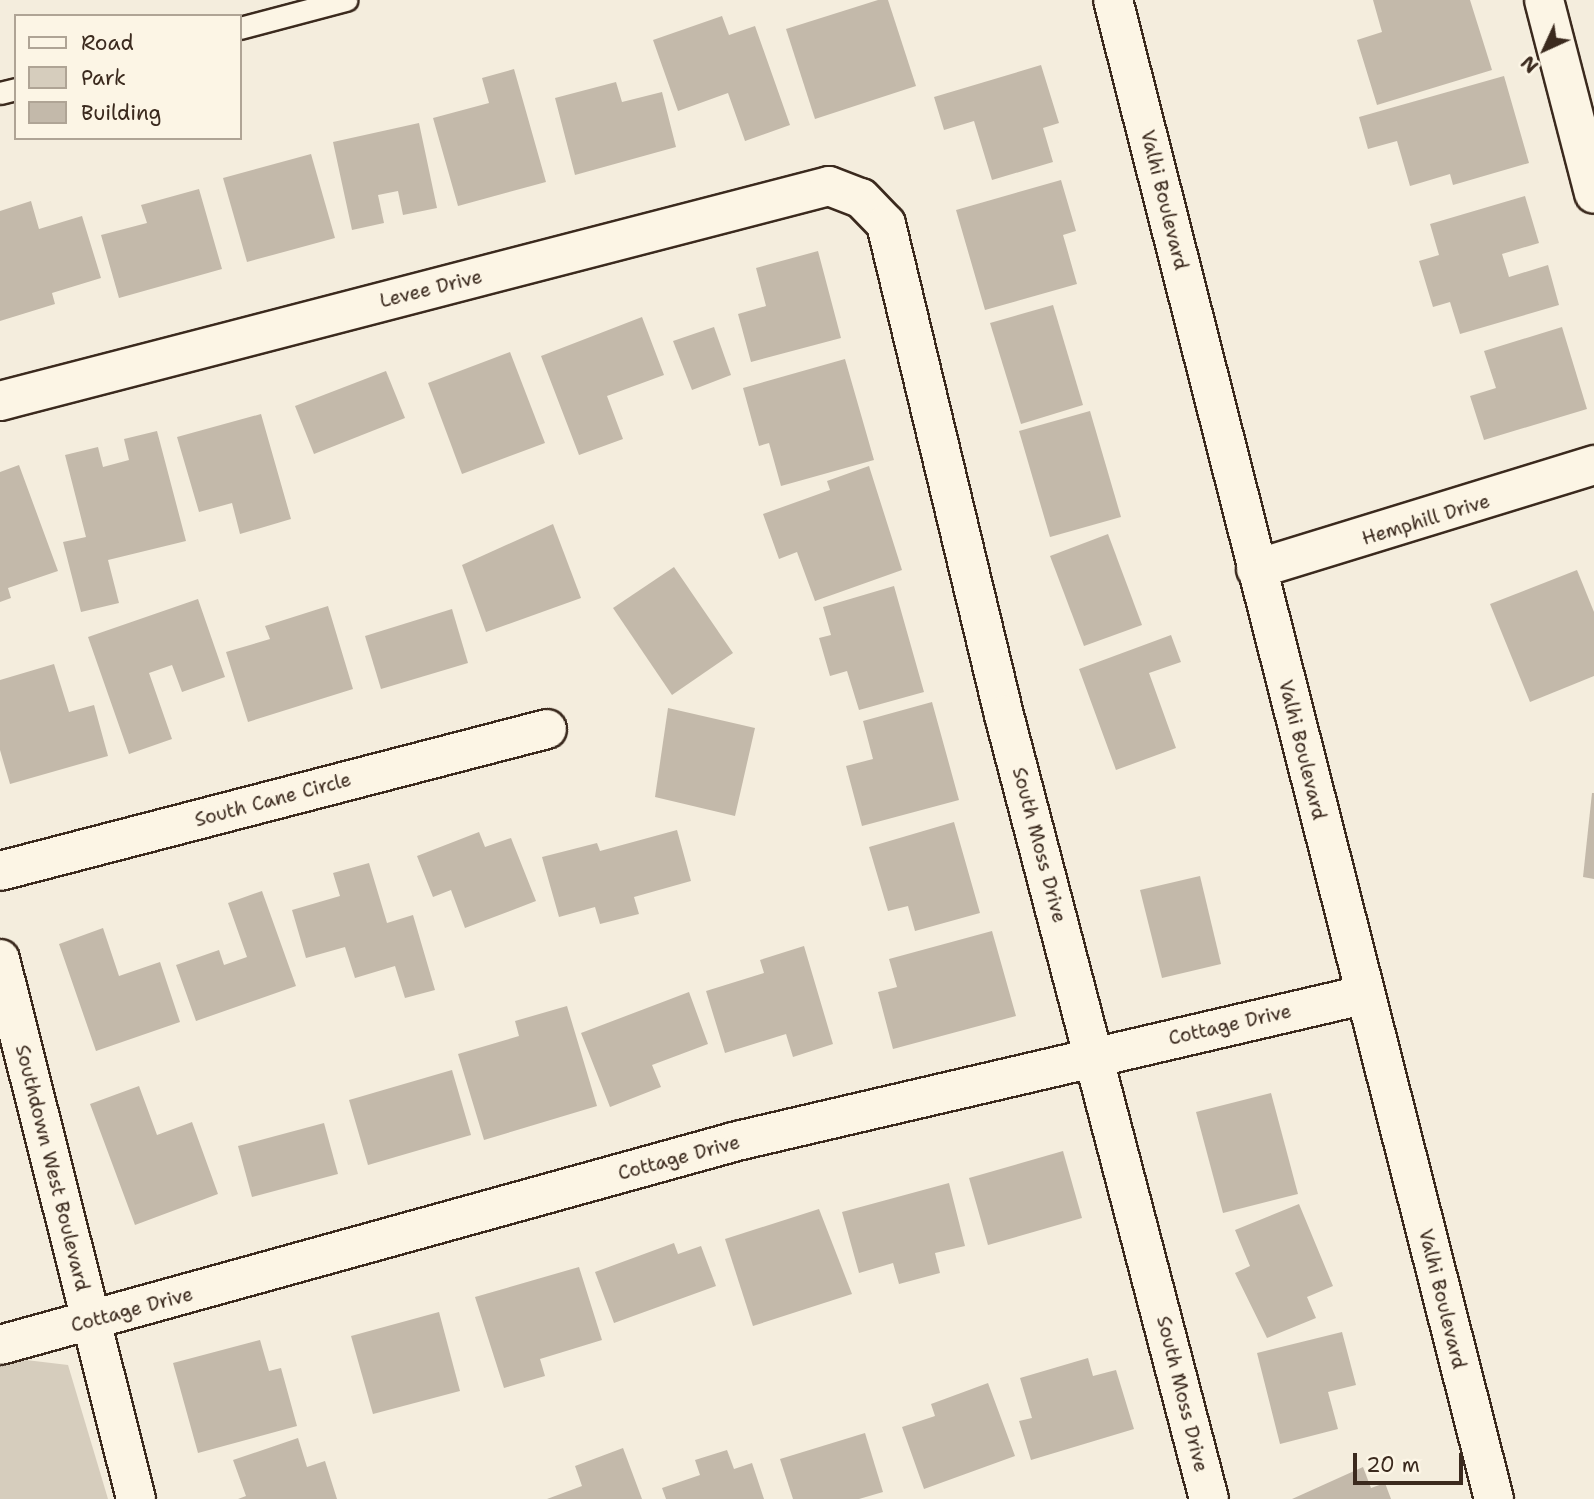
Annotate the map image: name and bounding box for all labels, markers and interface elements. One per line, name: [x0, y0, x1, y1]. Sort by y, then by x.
legend: [14, 14, 242, 140]
north arrow: [1510, 14, 1580, 84]
text: Road: [81, 29, 134, 57]
text: N: [1516, 50, 1544, 78]
text: Park: [81, 64, 126, 92]
text: Building: [81, 99, 161, 127]
street label: Valhi Boulevard: [1136, 128, 1192, 272]
street label: Levee Drive: [377, 265, 485, 313]
street label: Hemphill Drive: [1359, 490, 1493, 550]
street label: Valhi Boulevard: [1274, 678, 1330, 822]
street label: South Moss Drive: [1007, 765, 1071, 925]
street label: South Cane Circle: [192, 768, 354, 832]
street label: Cottage Drive: [1166, 1000, 1294, 1050]
street label: Southdown West Boulevard: [10, 1042, 94, 1294]
street label: Cottage Drive: [616, 1131, 742, 1185]
street label: Valhi Boulevard: [1414, 1227, 1470, 1371]
street label: Cottage Drive: [69, 1283, 195, 1337]
street label: South Moss Drive: [1152, 1314, 1212, 1474]
scale bar: [1356, 1440, 1466, 1484]
text: 20 m: [1366, 1451, 1420, 1479]

